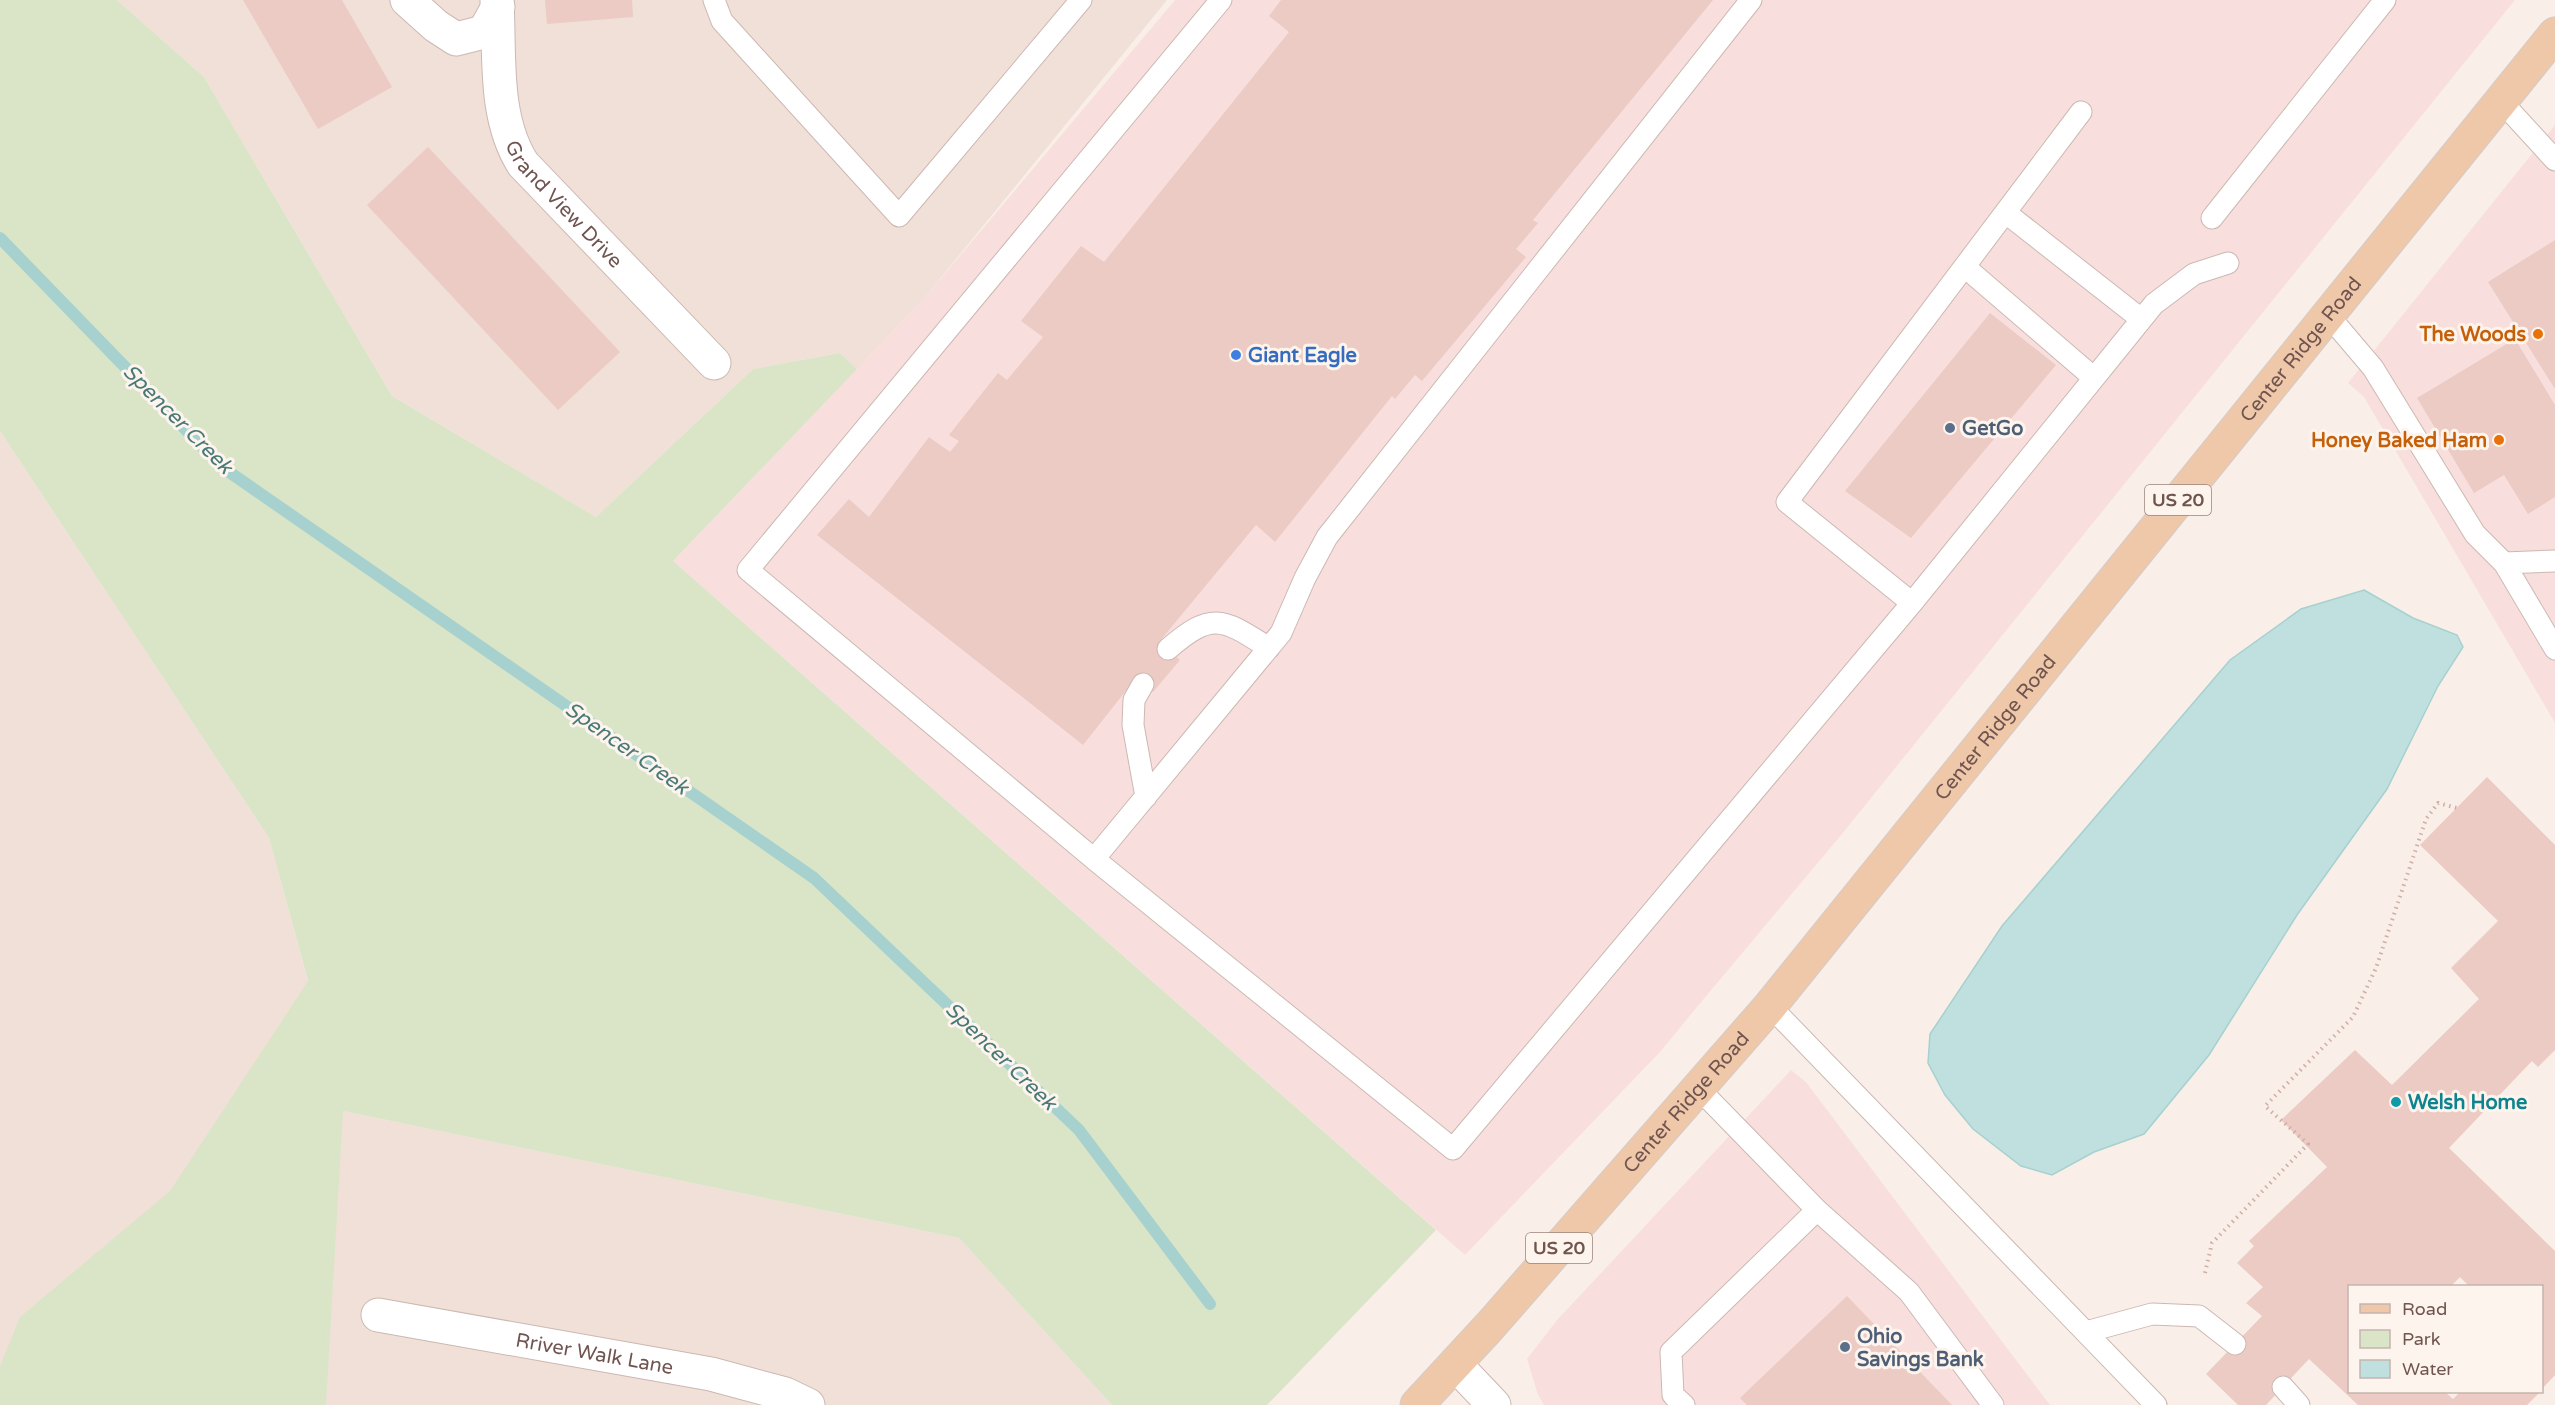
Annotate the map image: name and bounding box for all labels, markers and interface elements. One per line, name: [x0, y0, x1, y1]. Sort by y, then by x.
street label: Grand View Drive: [500, 137, 627, 273]
street label: Center Ridge Road: [2235, 272, 2367, 427]
place label: The Woods: [2418, 323, 2526, 347]
marker: The Woods: [2531, 327, 2545, 341]
place label: Giant Eagle: [1248, 344, 1357, 368]
marker: Giant Eagle: [1229, 348, 1243, 362]
water label: Spencer Creek: [118, 359, 239, 480]
place label: GetGo: [1962, 417, 2023, 441]
marker: GetGo: [1943, 421, 1957, 435]
place label: Honey Baked Ham: [2311, 429, 2487, 453]
marker: Honey Baked Ham: [2492, 433, 2506, 447]
road number: US 20: [2145, 485, 2211, 515]
street label: Center Ridge Road: [1930, 650, 2062, 805]
water label: Spencer Creek: [560, 697, 694, 801]
water label: Spencer Creek: [940, 997, 1062, 1117]
street label: Center Ridge Road: [1618, 1027, 1755, 1178]
place label: Welsh Home: [2408, 1091, 2527, 1115]
marker: Welsh Home: [2389, 1095, 2403, 1109]
road number: US 20: [1526, 1233, 1592, 1263]
legend: [2348, 1285, 2543, 1393]
text: Road: [2402, 1298, 2447, 1320]
place label: Ohio Savings Bank: [1857, 1325, 1984, 1372]
text: Park: [2402, 1328, 2441, 1350]
street label: Rriver Walk Lane: [514, 1329, 675, 1380]
marker: Ohio Savings Bank: [1838, 1340, 1852, 1354]
text: Water: [2402, 1358, 2453, 1380]

